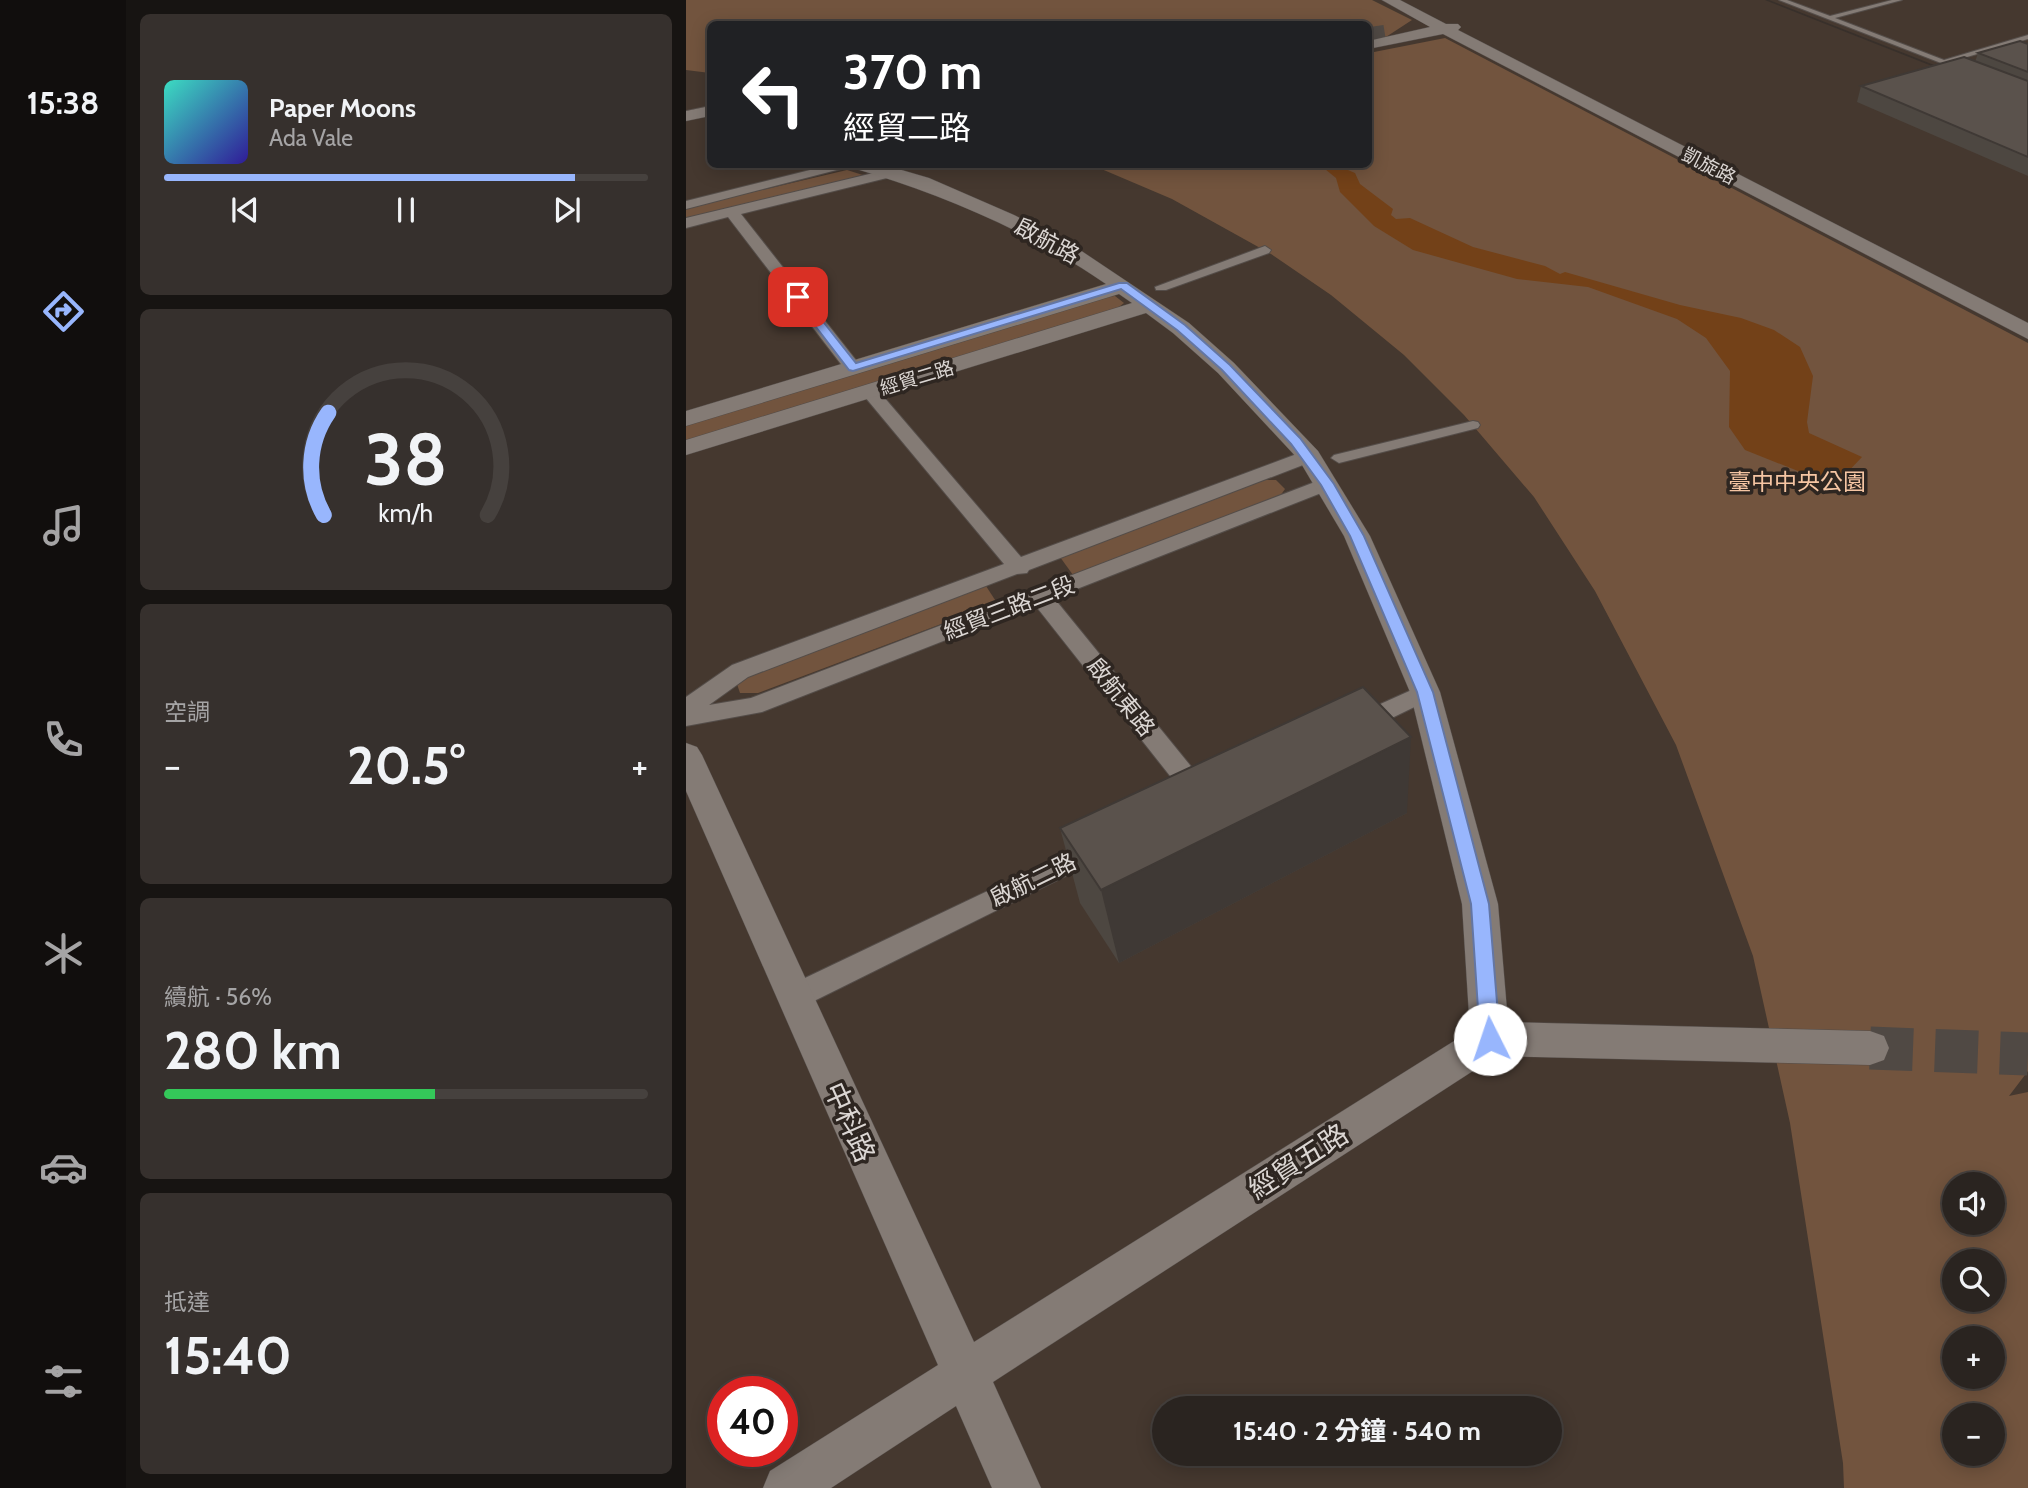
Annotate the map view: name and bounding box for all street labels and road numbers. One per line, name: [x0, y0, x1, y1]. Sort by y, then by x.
street label: 凱旋路: [1678, 143, 1740, 189]
street label: 啟航路: [1010, 212, 1084, 270]
street label: 經貿二路: [877, 356, 957, 400]
street label: 經貿三路二段: [940, 570, 1078, 646]
street label: 啟航東路: [1081, 652, 1161, 742]
street label: 啟航二路: [986, 847, 1080, 913]
street label: 中科路: [817, 1077, 883, 1167]
street label: 經貿五路: [1242, 1116, 1354, 1206]

